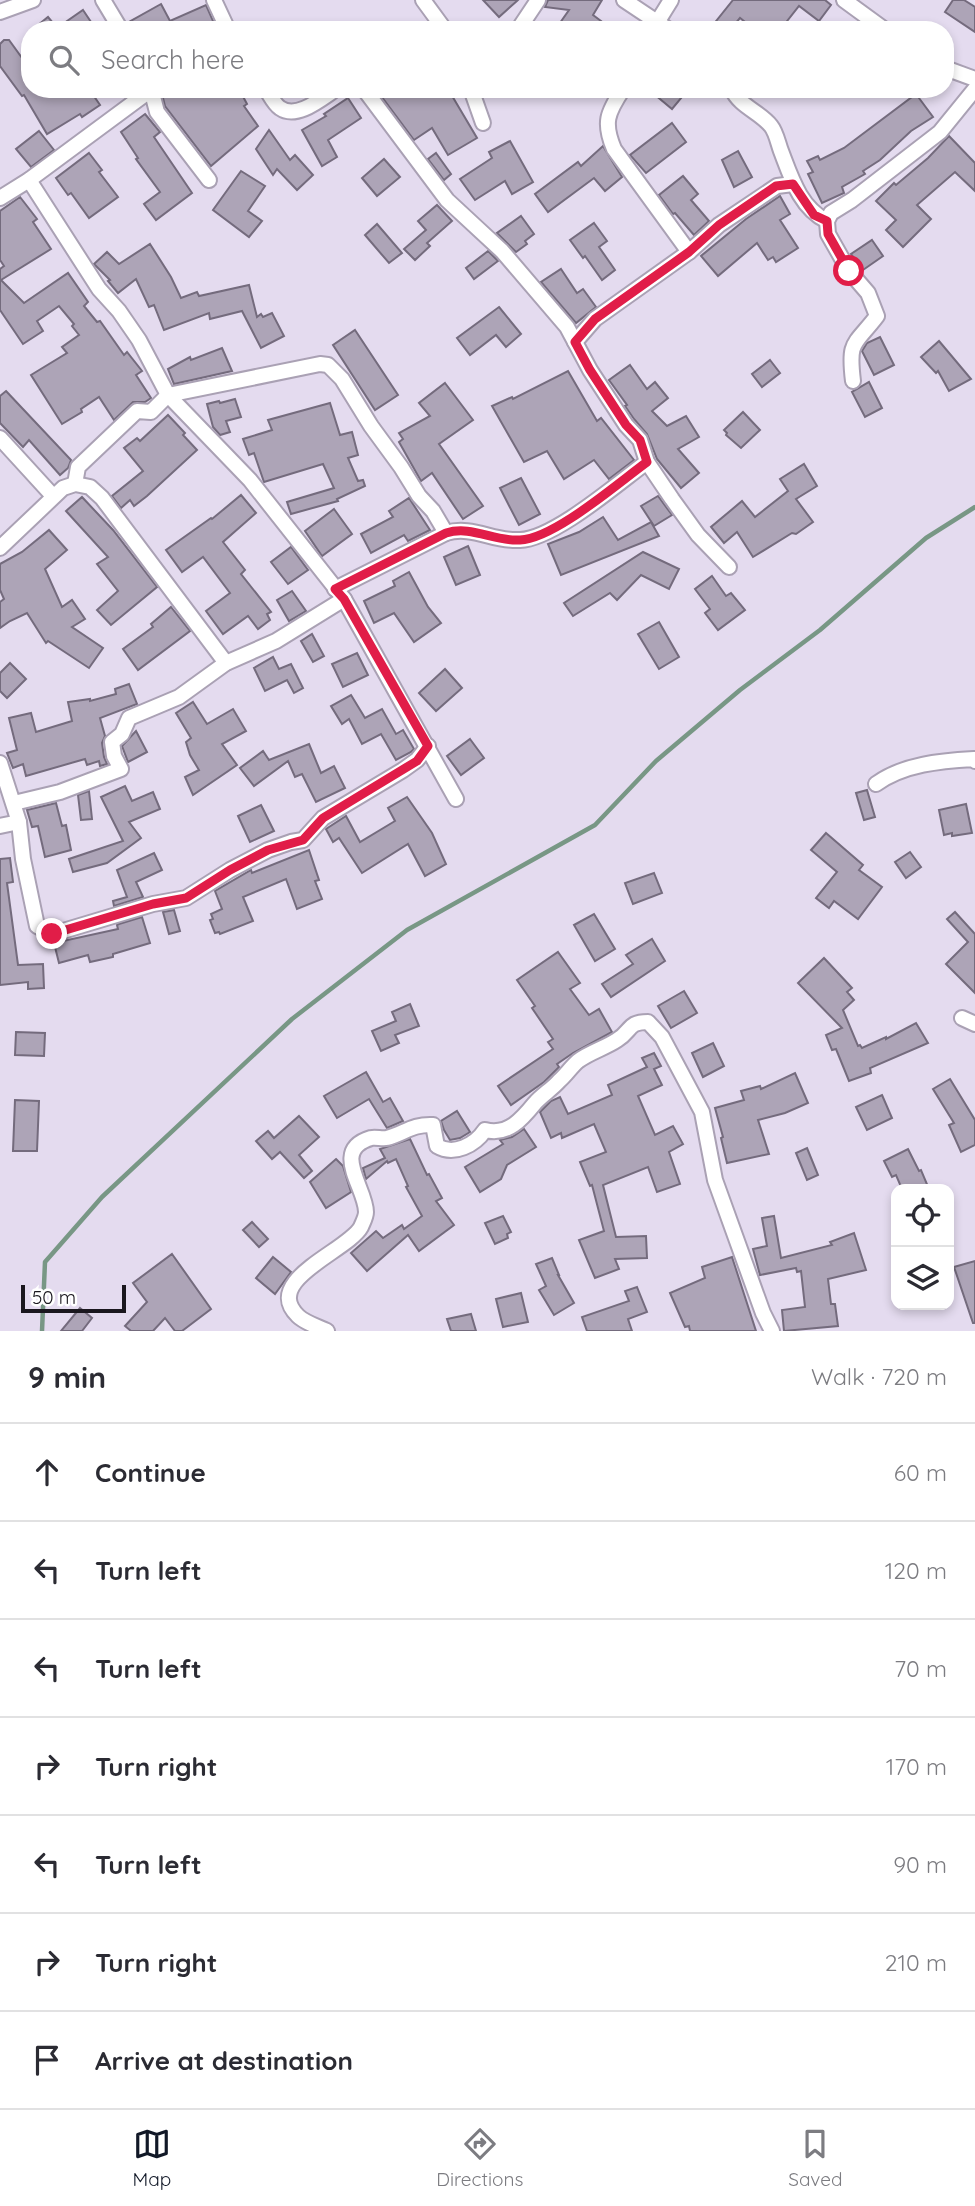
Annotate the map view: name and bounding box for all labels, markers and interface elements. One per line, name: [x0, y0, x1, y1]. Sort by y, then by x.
search box: [21, 21, 954, 98]
icon: search: [45, 41, 83, 79]
text: Search here: [101, 43, 245, 76]
route start: [833, 255, 864, 286]
route end: [36, 918, 67, 949]
map controls: [891, 1184, 954, 1310]
button: locate: [891, 1184, 954, 1247]
button: layers: [891, 1247, 954, 1310]
scale bar: [21, 1282, 126, 1314]
text: 50 m: [32, 1285, 76, 1309]
text: 9 min: [28, 1358, 106, 1396]
text: Walk · 720 m: [811, 1362, 947, 1391]
icon: ahead: [28, 1453, 66, 1491]
text: Continue: [95, 1456, 206, 1489]
text: 60 m: [894, 1458, 947, 1487]
icon: left: [28, 1551, 66, 1589]
text: Turn left: [95, 1554, 202, 1587]
text: 120 m: [885, 1556, 947, 1585]
icon: left: [28, 1649, 66, 1687]
text: Turn left: [95, 1652, 202, 1685]
text: 70 m: [894, 1654, 947, 1683]
icon: right: [28, 1747, 66, 1785]
text: Turn right: [95, 1750, 217, 1783]
text: 170 m: [886, 1752, 947, 1781]
icon: left: [28, 1845, 66, 1883]
text: Turn left: [95, 1848, 202, 1881]
text: 90 m: [893, 1850, 947, 1879]
icon: right: [28, 1943, 66, 1981]
text: Turn right: [95, 1946, 217, 1979]
text: 210 m: [885, 1948, 947, 1977]
icon: arrive: [28, 2041, 66, 2079]
text: Arrive at destination: [95, 2044, 353, 2077]
tab: Map: [133, 2125, 171, 2191]
tab: Directions: [436, 2125, 523, 2191]
tab: Saved: [788, 2125, 843, 2191]

